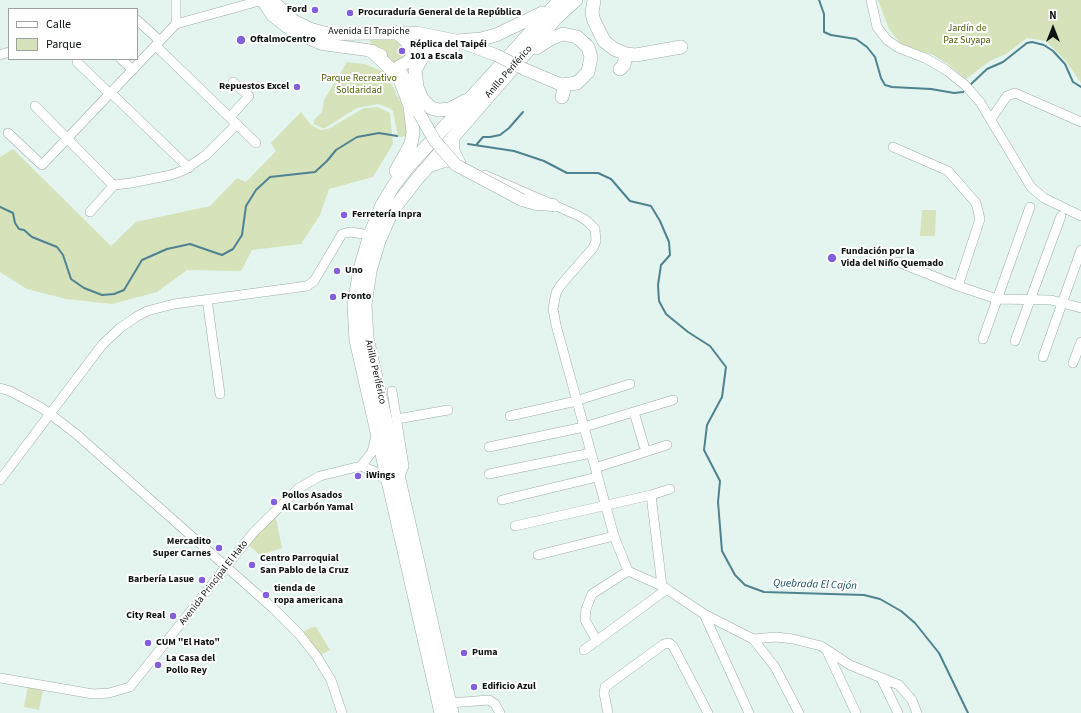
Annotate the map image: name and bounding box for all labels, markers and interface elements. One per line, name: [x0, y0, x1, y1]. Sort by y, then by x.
place label: Ford: [287, 4, 307, 16]
marker: Ford: [310, 5, 320, 15]
place label: Procuraduría General de la República: [358, 7, 521, 19]
legend: [8, 8, 138, 60]
marker: Procuraduría General de la República: [345, 8, 355, 18]
north arrow: [1033, 8, 1073, 48]
text: N: [1049, 8, 1057, 23]
text: Calle: [46, 16, 71, 33]
park label: Jardín de Paz Suyapa: [943, 23, 991, 46]
street label: Avenida El Trapiche: [328, 26, 410, 38]
marker: OftalmoCentro: [235, 34, 247, 46]
place label: OftalmoCentro: [250, 34, 316, 46]
text: Parque: [46, 36, 82, 53]
place label: Réplica del Taipéi 101 a Escala: [410, 39, 487, 62]
street label: Anillo Periférico: [483, 43, 535, 101]
marker: Réplica del Taipéi 101 a Escala: [397, 46, 407, 56]
park label: Parque Recreativo Soldaridad: [321, 73, 397, 96]
place label: Repuestos Excel: [219, 81, 289, 93]
marker: Repuestos Excel: [292, 82, 302, 92]
place label: Ferretería Inpra: [352, 209, 421, 221]
marker: Ferretería Inpra: [339, 210, 349, 220]
place label: Fundación por la Vida del Niño Quemado: [841, 246, 944, 270]
marker: Fundación por la Vida del Niño Quemado: [826, 252, 838, 264]
place label: Uno: [345, 265, 363, 277]
marker: Uno: [332, 266, 342, 276]
place label: Pronto: [341, 291, 371, 303]
marker: Pronto: [328, 292, 338, 302]
street label: Anillo Periférico: [362, 339, 388, 405]
place label: iWings: [366, 470, 395, 482]
marker: iWings: [353, 471, 363, 481]
place label: Pollos Asados Al Carbón Yamal: [282, 490, 353, 514]
marker: Pollos Asados Al Carbón Yamal: [269, 497, 279, 507]
place label: Mercadito Super Carnes: [152, 536, 211, 560]
street label: Avenida Principal El Hato: [177, 538, 251, 628]
marker: Mercadito Super Carnes: [214, 543, 224, 553]
place label: Centro Parroquial San Pablo de la Cruz: [260, 553, 349, 576]
marker: Centro Parroquial San Pablo de la Cruz: [247, 560, 257, 570]
place label: Barbería Lasue: [128, 574, 194, 586]
marker: Barbería Lasue: [197, 575, 207, 585]
water label: Quebrada El Cajón: [773, 577, 857, 593]
place label: tienda de ropa americana: [274, 583, 343, 606]
marker: tienda de ropa americana: [261, 590, 271, 600]
place label: City Real: [126, 610, 165, 622]
marker: City Real: [168, 611, 178, 621]
place label: CUM "El Hato": [156, 637, 220, 649]
marker: CUM "El Hato": [143, 638, 153, 648]
place label: Puma: [472, 647, 497, 659]
marker: Puma: [459, 648, 469, 658]
place label: La Casa del Pollo Rey: [166, 653, 215, 676]
marker: La Casa del Pollo Rey: [153, 660, 163, 670]
place label: Edificio Azul: [482, 681, 536, 693]
marker: Edificio Azul: [469, 682, 479, 692]

